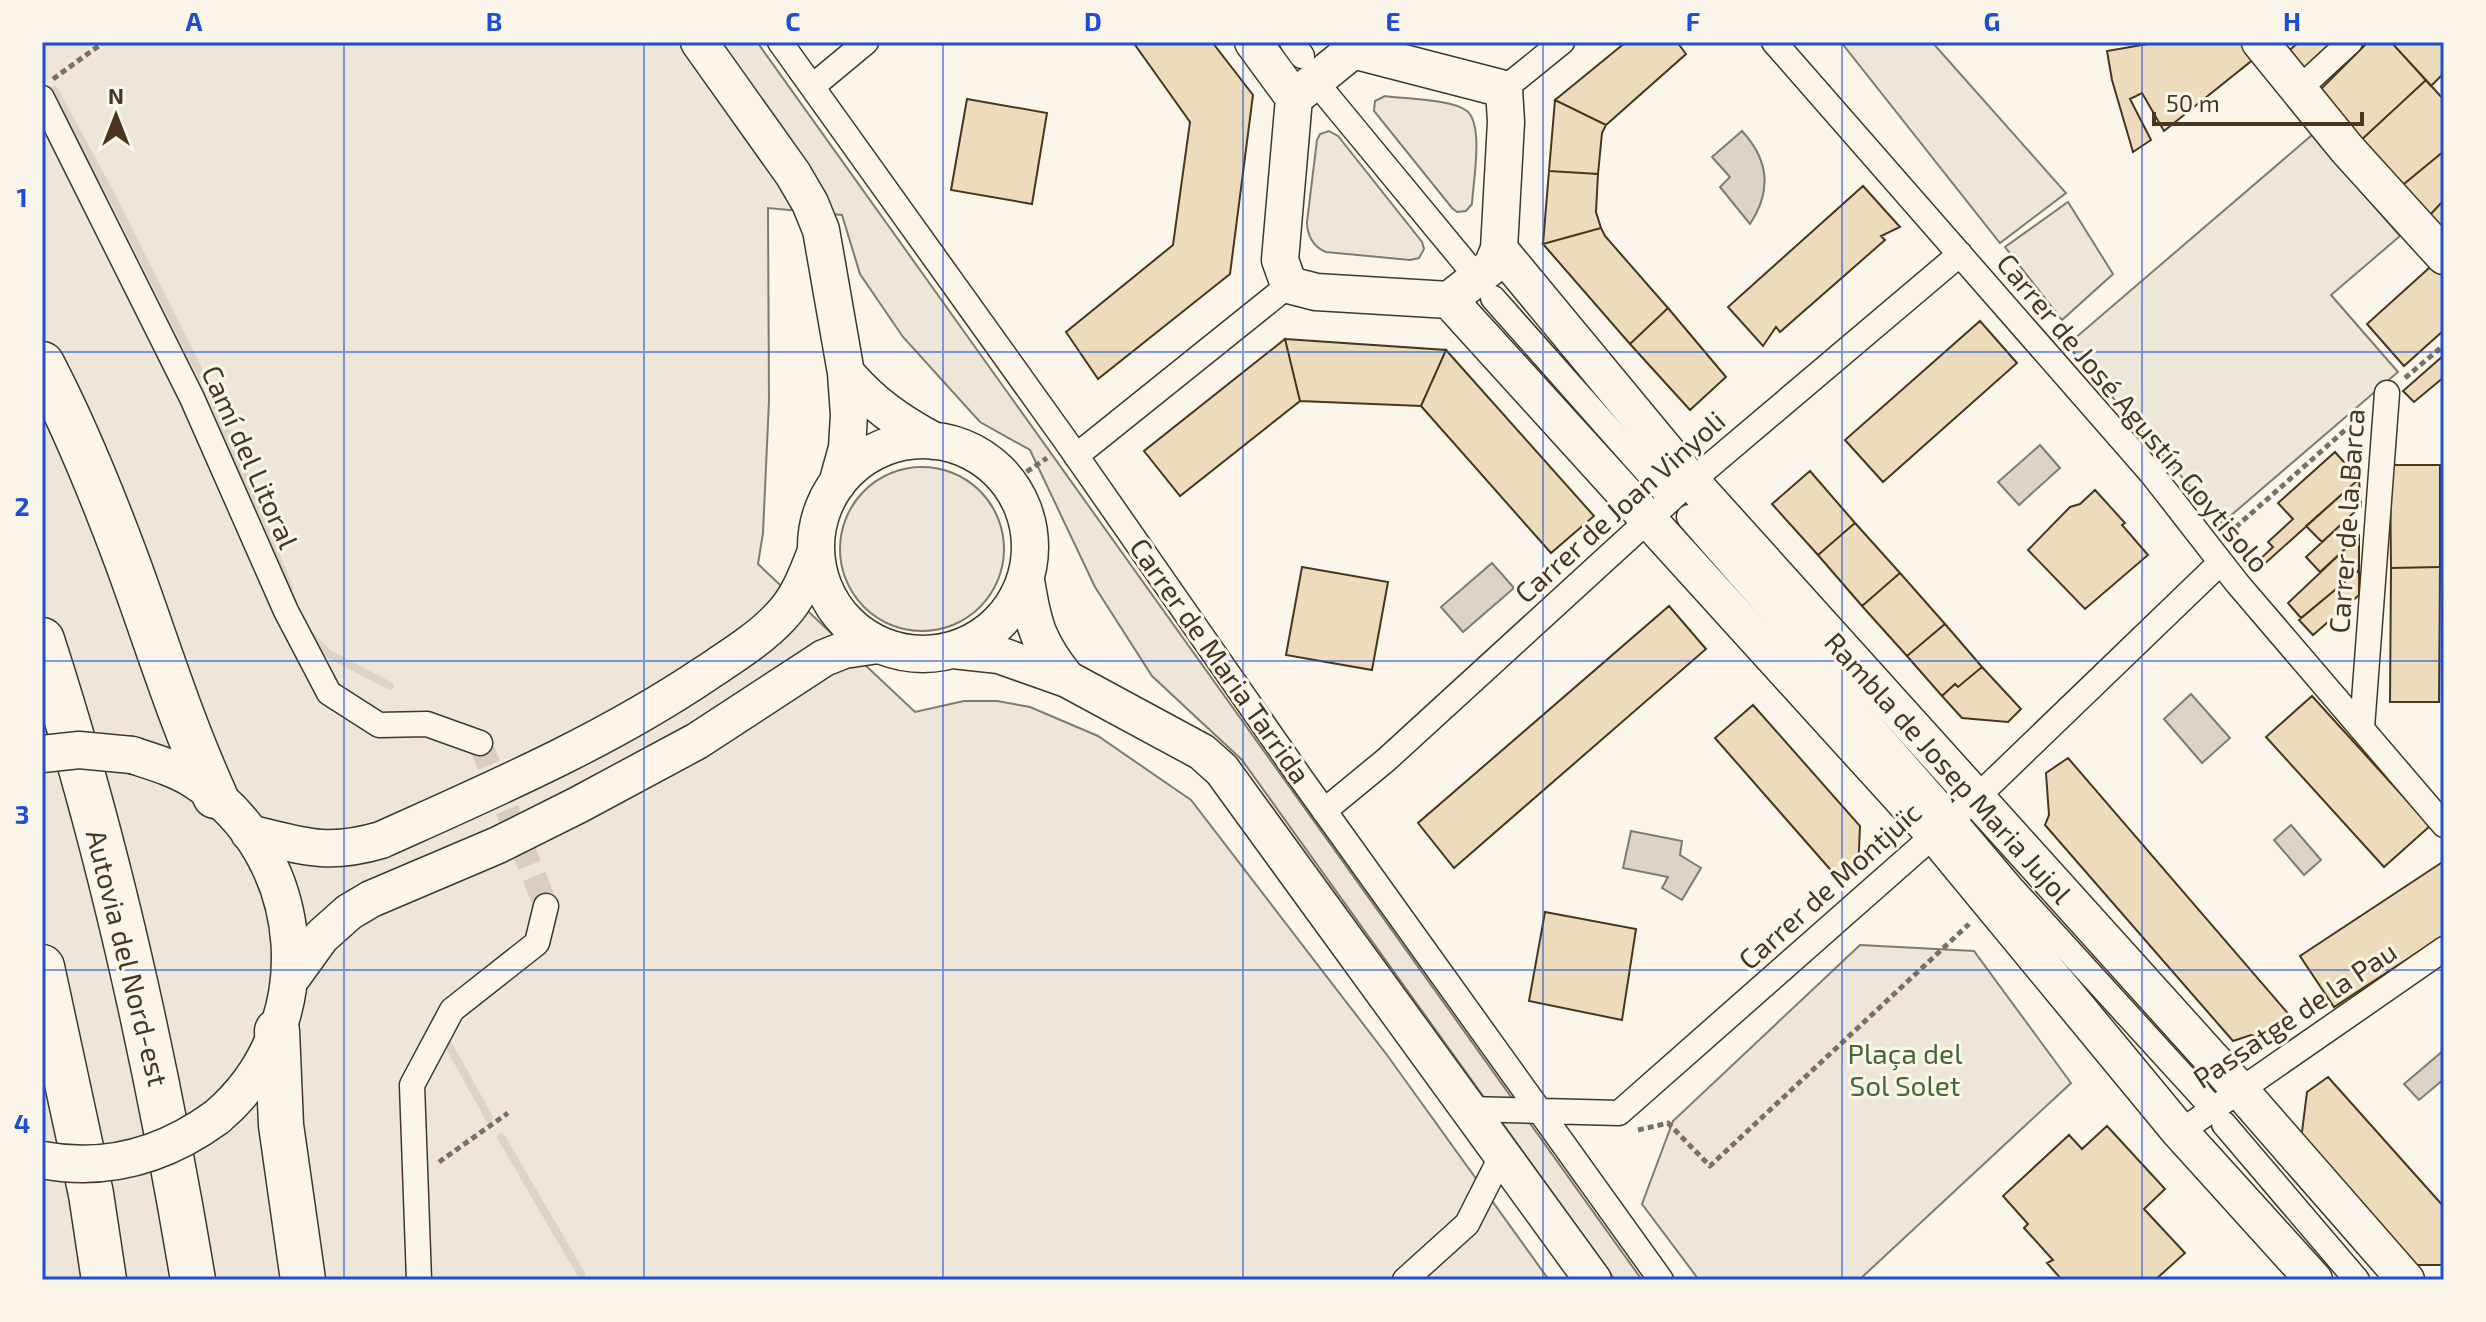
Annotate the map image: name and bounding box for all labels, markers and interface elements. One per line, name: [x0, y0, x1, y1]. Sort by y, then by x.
text: A: [186, 5, 203, 36]
text: B: [486, 5, 502, 36]
text: C: [785, 5, 801, 36]
text: D: [1084, 5, 1102, 36]
text: E: [1385, 5, 1401, 36]
text: F: [1686, 5, 1700, 36]
text: G: [1984, 5, 2000, 36]
text: H: [2283, 5, 2301, 36]
north arrow: [76, 76, 156, 156]
scale bar: [2154, 76, 2362, 126]
text: N: [108, 82, 124, 108]
text: 50 m: [2166, 88, 2220, 117]
text: 1: [16, 181, 28, 212]
street label: Carrer de José Agustín Goytisolo: [1990, 246, 2277, 579]
street label: Camí del Litoral: [195, 360, 307, 554]
street label: Carrer de Joan Vinyoli: [1507, 403, 1731, 610]
street label: Carrer de la Barca: [2321, 407, 2371, 634]
text: 2: [14, 490, 30, 521]
street label: Carrer de Maria Tarrida: [1123, 531, 1318, 790]
street label: Rambla de Josep Maria Jujol: [1818, 625, 2080, 910]
street label: Carrer de Montjuïc: [1731, 794, 1928, 976]
text: 3: [15, 798, 29, 829]
street label: Autovia del Nord-est: [80, 826, 176, 1090]
street label: Passatge de la Pau: [2186, 934, 2403, 1095]
park label: Plaça del Sol Solet: [1848, 1036, 1963, 1102]
text: 4: [14, 1107, 30, 1138]

